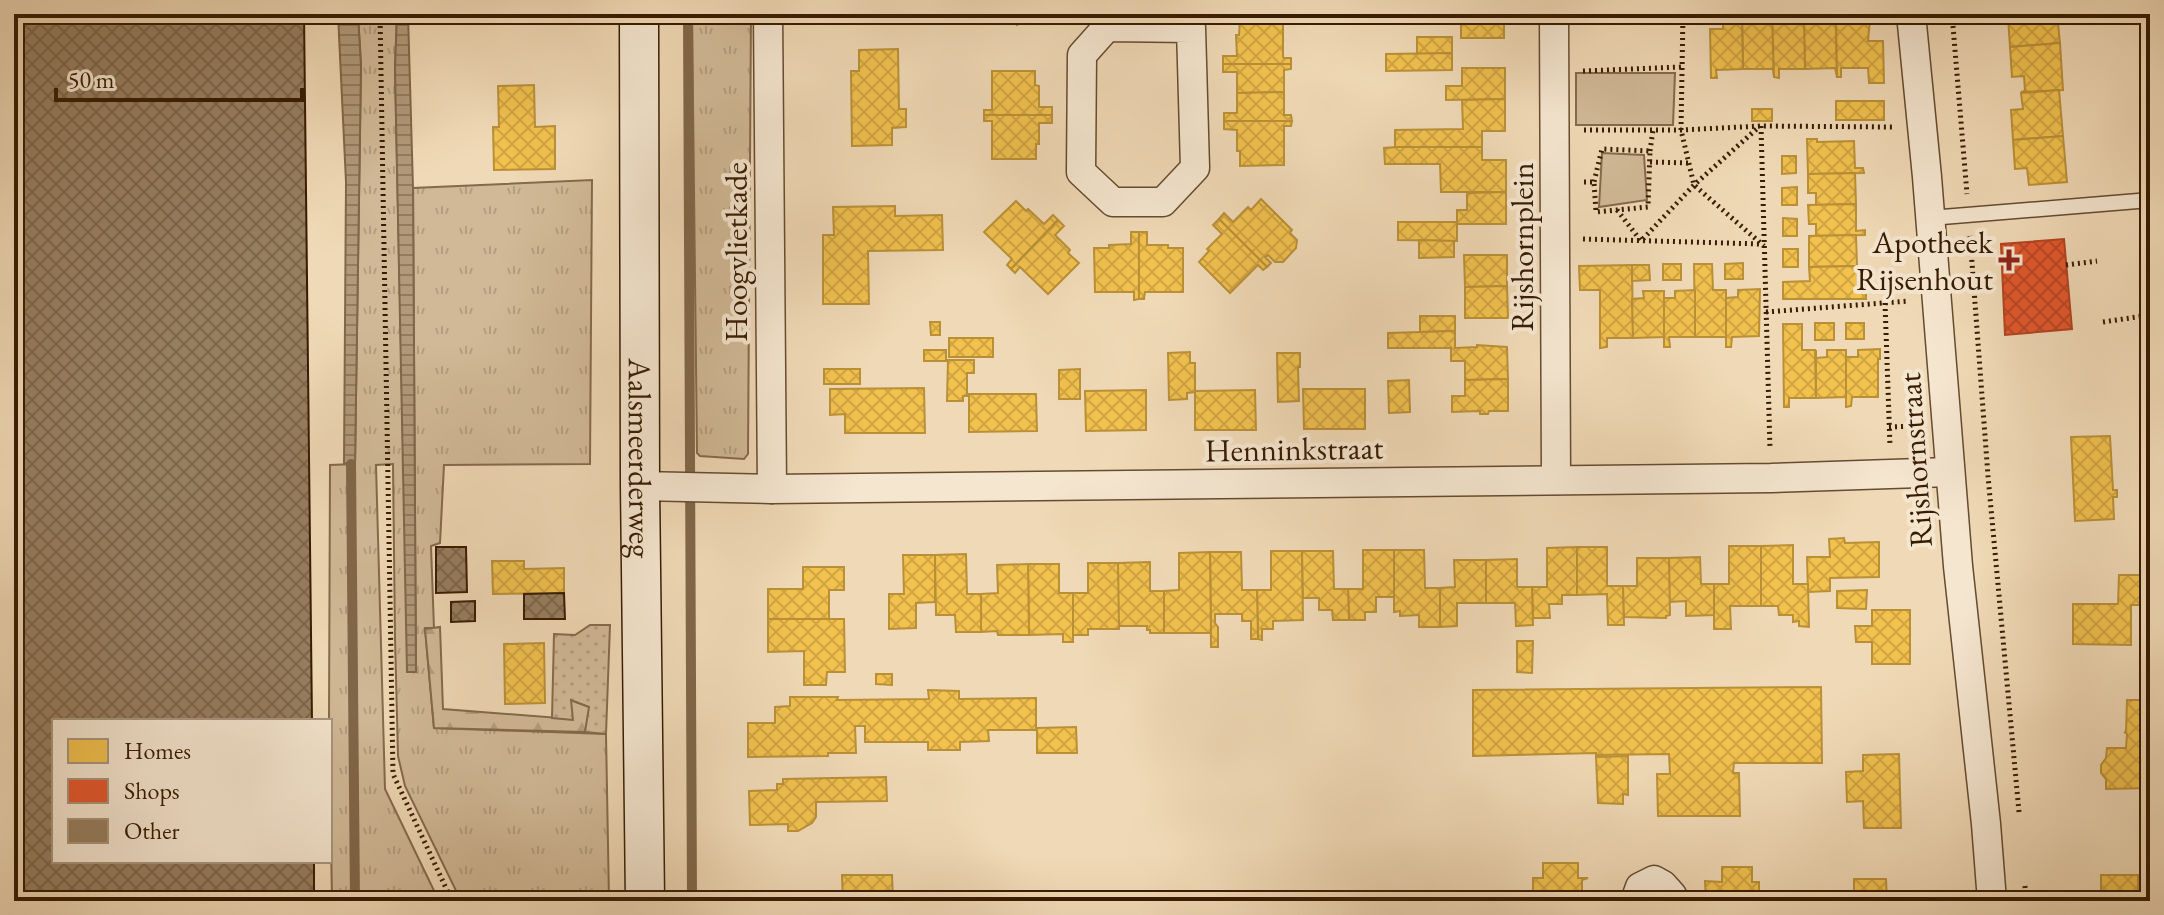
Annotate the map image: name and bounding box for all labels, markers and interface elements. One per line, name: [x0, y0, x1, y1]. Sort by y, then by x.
scale bar: [56, 52, 302, 102]
text: 50 m: [68, 64, 115, 95]
street label: Hoogvlietkade: [715, 162, 757, 342]
street label: Rijshornplein: [1501, 162, 1543, 332]
place label: Apotheek Rijsenhout: [1856, 221, 1994, 300]
marker: Apotheek Rijsenhout: [2000, 251, 2018, 269]
street label: Aalsmeerderweg: [619, 357, 662, 559]
street label: Rijshornstraat: [1888, 371, 1942, 549]
street label: Henninkstraat: [1204, 426, 1384, 472]
legend: [52, 719, 332, 863]
text: Homes: [124, 735, 191, 766]
text: Shops: [124, 775, 180, 806]
text: Other: [124, 815, 180, 846]

